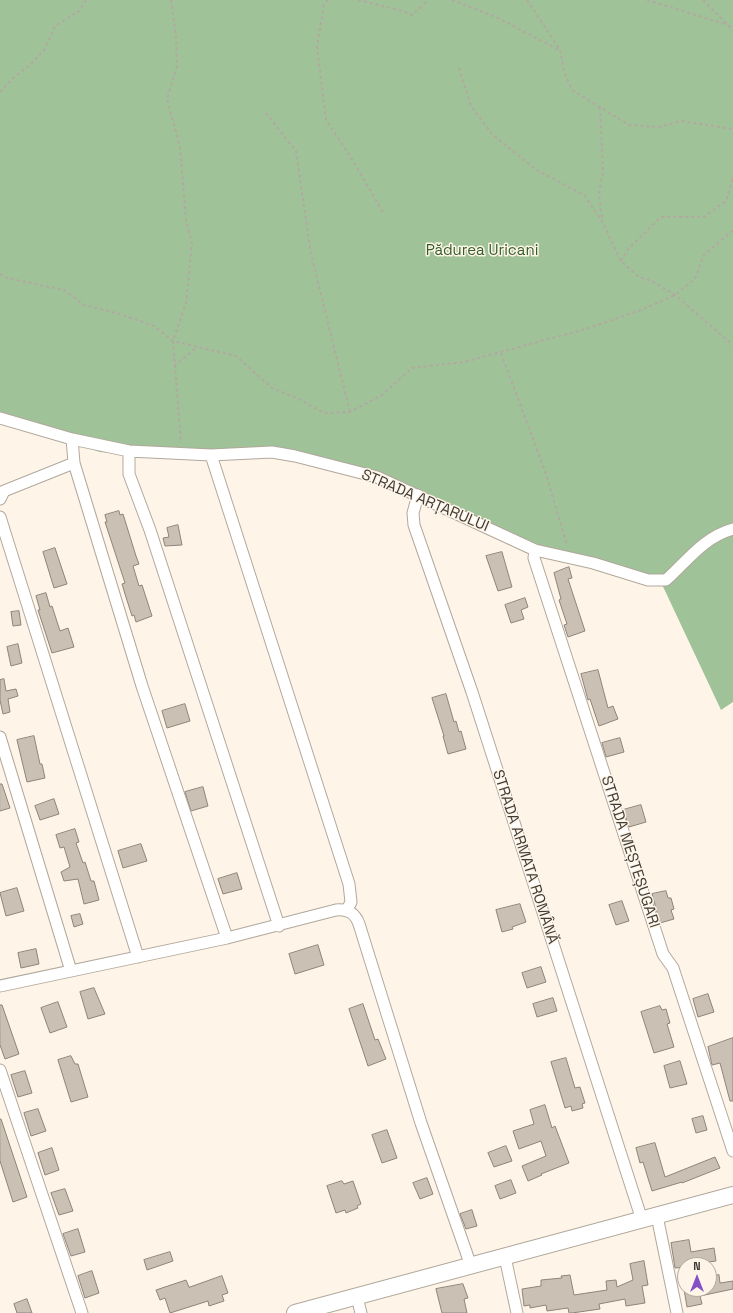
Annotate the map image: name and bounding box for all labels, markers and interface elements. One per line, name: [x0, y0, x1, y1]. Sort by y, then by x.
park label: Pădurea Uricani: [426, 242, 538, 260]
street label: STRADA ARȚARULUI: [359, 466, 491, 536]
street label: STRADA ARMATA ROMÂNĂ: [488, 768, 562, 946]
street label: STRADA MEȘTEȘUGARI: [597, 774, 663, 930]
north arrow: [677, 1257, 717, 1297]
text: N: [693, 1259, 701, 1273]

